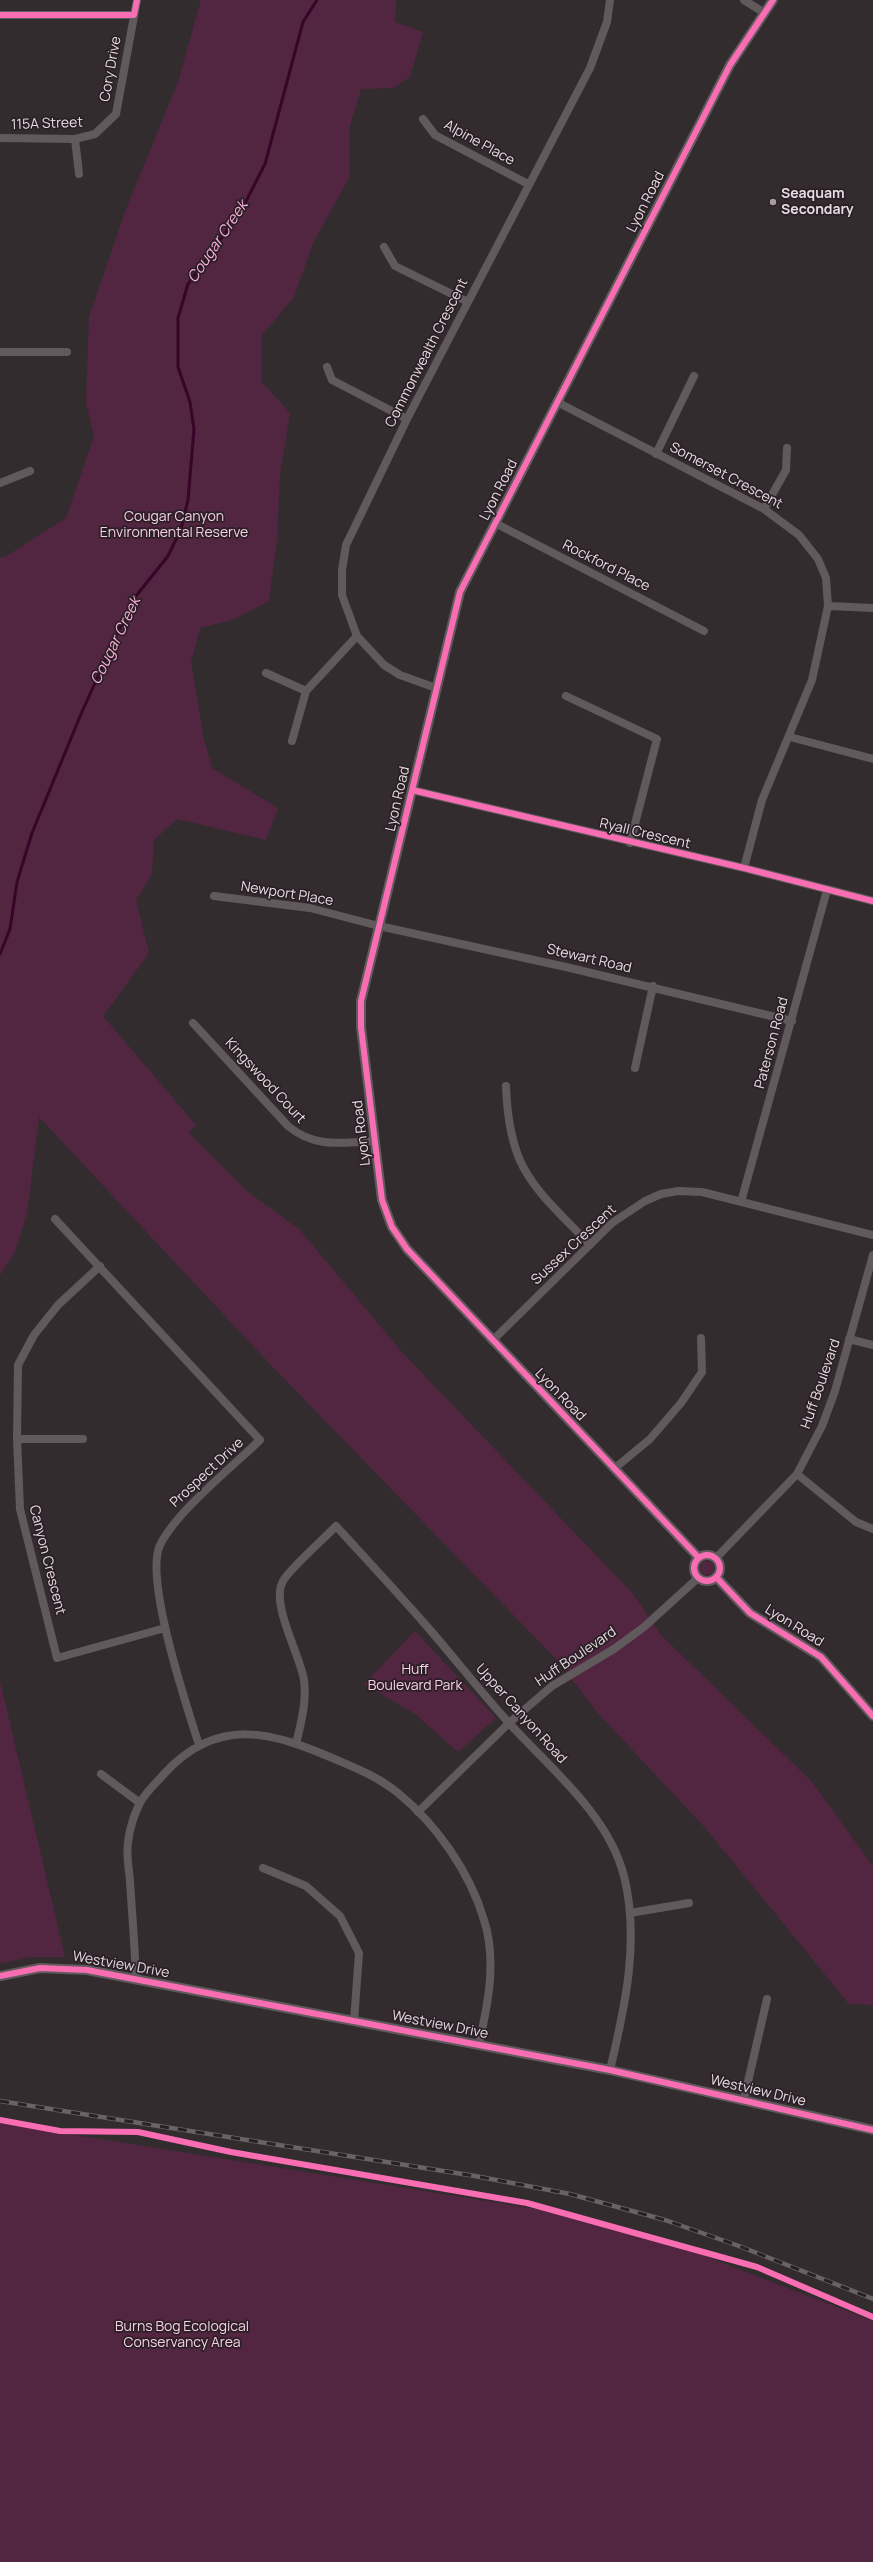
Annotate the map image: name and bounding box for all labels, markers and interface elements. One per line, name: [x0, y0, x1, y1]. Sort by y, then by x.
street label: Cory Drive: [97, 35, 125, 103]
street label: 115A Street: [11, 114, 83, 134]
street label: Alpine Place: [441, 117, 517, 169]
street label: Lyon Road: [624, 169, 668, 235]
place label: Seaquam Secondary: [781, 186, 854, 218]
marker: Seaquam Secondary: [768, 197, 778, 207]
water label: Cougar Creek: [184, 198, 252, 286]
street label: Commonwealth Crescent: [382, 276, 472, 430]
street label: Somerset Crescent: [667, 439, 785, 513]
street label: Lyon Road: [477, 457, 521, 523]
park label: Cougar Canyon Environmental Reserve: [100, 509, 248, 542]
street label: Rockford Place: [559, 537, 653, 595]
water label: Cougar Creek: [87, 594, 145, 688]
street label: Lyon Road: [382, 765, 414, 833]
street label: Ryall Crescent: [598, 815, 692, 853]
street label: Newport Place: [240, 878, 334, 910]
street label: Stewart Road: [545, 941, 633, 977]
street label: Paterson Road: [752, 995, 792, 1091]
street label: Kingswood Court: [221, 1035, 309, 1127]
street label: Lyon Road: [350, 1099, 374, 1167]
street label: Sussex Crescent: [528, 1201, 620, 1289]
street label: Huff Boulevard: [798, 1337, 844, 1431]
street label: Lyon Road: [531, 1365, 589, 1425]
street label: Prospect Drive: [167, 1435, 247, 1511]
street label: Canyon Crescent: [25, 1504, 69, 1616]
street label: Lyon Road: [762, 1601, 826, 1651]
street label: Huff Boulevard: [532, 1624, 620, 1690]
street label: Upper Canyon Road: [472, 1661, 570, 1767]
park label: Huff Boulevard Park: [368, 1662, 462, 1694]
street label: Westview Drive: [71, 1948, 171, 1982]
street label: Westview Drive: [390, 2007, 490, 2043]
street label: Westview Drive: [708, 2072, 808, 2110]
park label: Burns Bog Ecological Conservancy Area: [115, 2319, 249, 2352]

